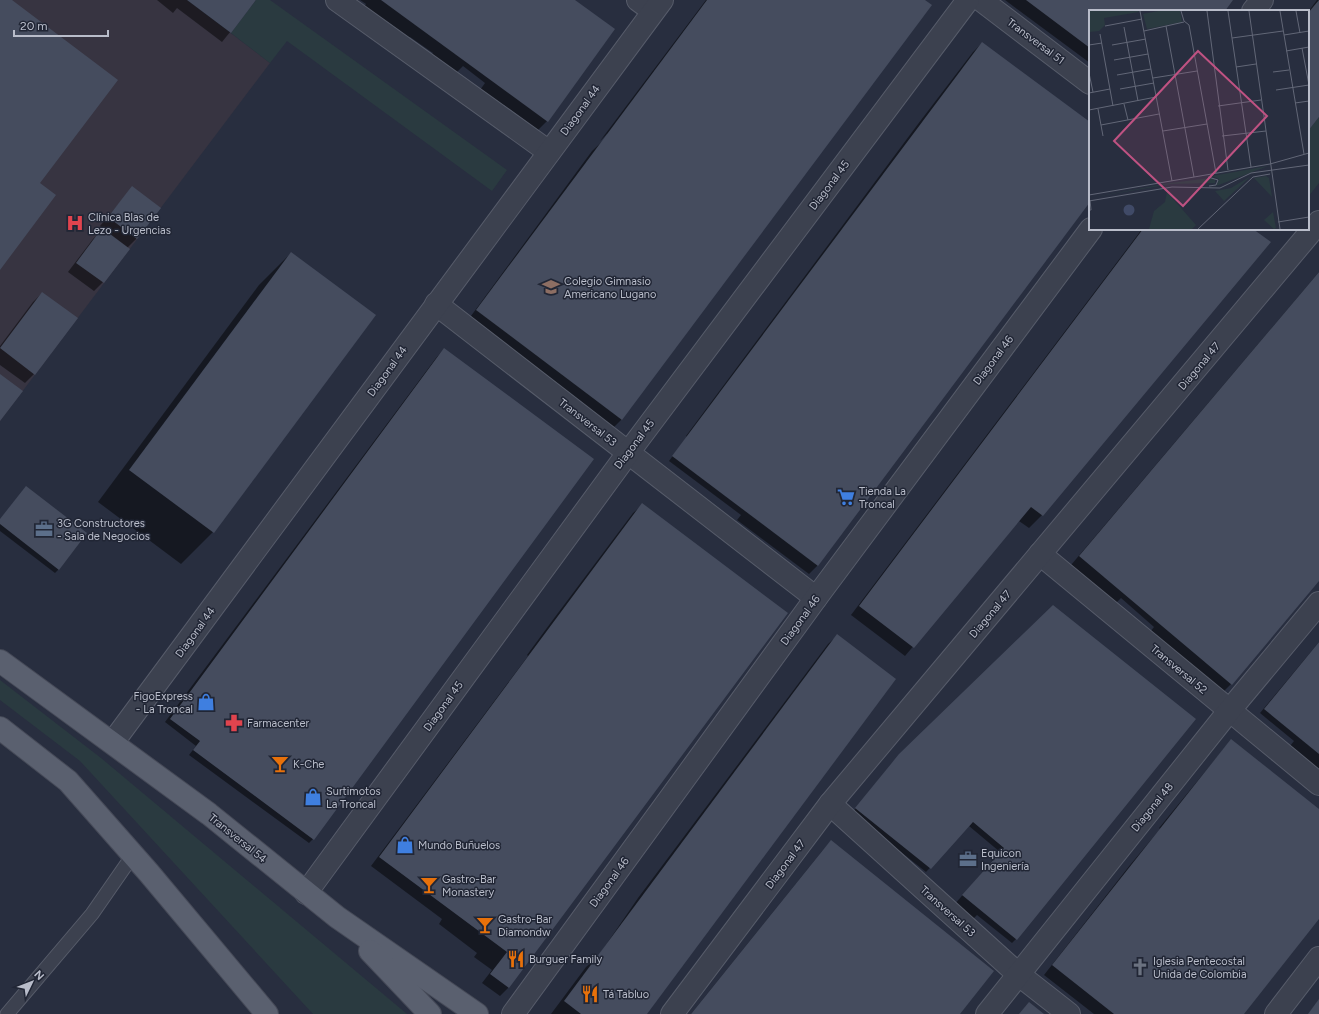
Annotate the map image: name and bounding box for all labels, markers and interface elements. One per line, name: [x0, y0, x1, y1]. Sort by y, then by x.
inset map: [1089, 10, 1309, 230]
scale bar: [14, 12, 108, 38]
street label: Transversal 51: [1005, 16, 1067, 67]
text: 20 m: [20, 19, 48, 33]
street label: Diagonal 44: [558, 82, 603, 138]
street label: Diagonal 45: [807, 158, 852, 213]
place label: Clínica Blas de Lezo - Urgencias: [88, 211, 171, 237]
hospital icon: Clínica Blas de Lezo - Urgencias: [65, 213, 85, 233]
place label: Colegio Gimnasio Americano Lugano: [564, 275, 656, 301]
school or university icon: Colegio Gimnasio Americano Lugano: [541, 277, 561, 297]
street label: Diagonal 46: [971, 333, 1016, 388]
street label: Diagonal 47: [1176, 340, 1223, 393]
street label: Diagonal 44: [365, 343, 410, 399]
street label: Transversal 53: [556, 396, 619, 449]
street label: Diagonal 45: [612, 417, 657, 472]
place label: Tienda La Troncal: [859, 485, 906, 511]
supermarket icon: Tienda La Troncal: [836, 487, 856, 507]
place label: 3G Constructores - Sala de Negocios: [57, 517, 150, 543]
office icon: 3G Constructores - Sala de Negocios: [34, 519, 54, 539]
street label: Diagonal 47: [967, 588, 1014, 641]
street label: Diagonal 46: [778, 593, 823, 648]
street label: Diagonal 44: [173, 604, 218, 660]
street label: Transversal 52: [1148, 642, 1210, 697]
street label: Diagonal 45: [421, 679, 466, 734]
place label: FigoExpress - La Troncal: [133, 690, 193, 716]
shop icon: FigoExpress - La Troncal: [196, 692, 216, 712]
pharmacy icon: Farmacenter: [224, 713, 244, 733]
place label: Farmacenter: [247, 717, 309, 730]
bar icon: K-Che: [270, 754, 290, 774]
place label: K-Che: [293, 758, 324, 771]
street label: Diagonal 48: [1129, 780, 1176, 834]
place label: Surtimotos La Troncal: [326, 785, 381, 811]
shop icon: Surtimotos La Troncal: [303, 787, 323, 807]
street label: Transversal 54: [206, 811, 269, 866]
shop icon: Mundo Buñuelos: [395, 835, 415, 855]
street label: Diagonal 47: [763, 837, 808, 891]
place label: Mundo Buñuelos: [418, 839, 500, 852]
place label: Equicon Ingeniería: [981, 847, 1029, 873]
office icon: Equicon Ingeniería: [958, 849, 978, 869]
street label: Diagonal 46: [587, 855, 632, 910]
place label: Gastro-Bar Monastery: [442, 873, 496, 899]
bar icon: Gastro-Bar Monastery: [419, 875, 439, 895]
street label: Transversal 53: [917, 883, 978, 940]
place label: Gastro-Bar Diamondw: [498, 913, 552, 939]
bar icon: Gastro-Bar Diamondw: [475, 915, 495, 935]
restaurant icon: Burguer Family: [506, 949, 526, 969]
place label: Burguer Family: [529, 953, 602, 966]
place label: Iglesia Pentecostal Unida de Colombia: [1153, 955, 1247, 981]
church icon: Iglesia Pentecostal Unida de Colombia: [1130, 957, 1150, 977]
north arrow: [12, 962, 52, 1002]
text: N: [31, 968, 47, 983]
restaurant icon: Tá Tabluo: [580, 984, 600, 1004]
place label: Tá Tabluo: [603, 988, 649, 1001]

